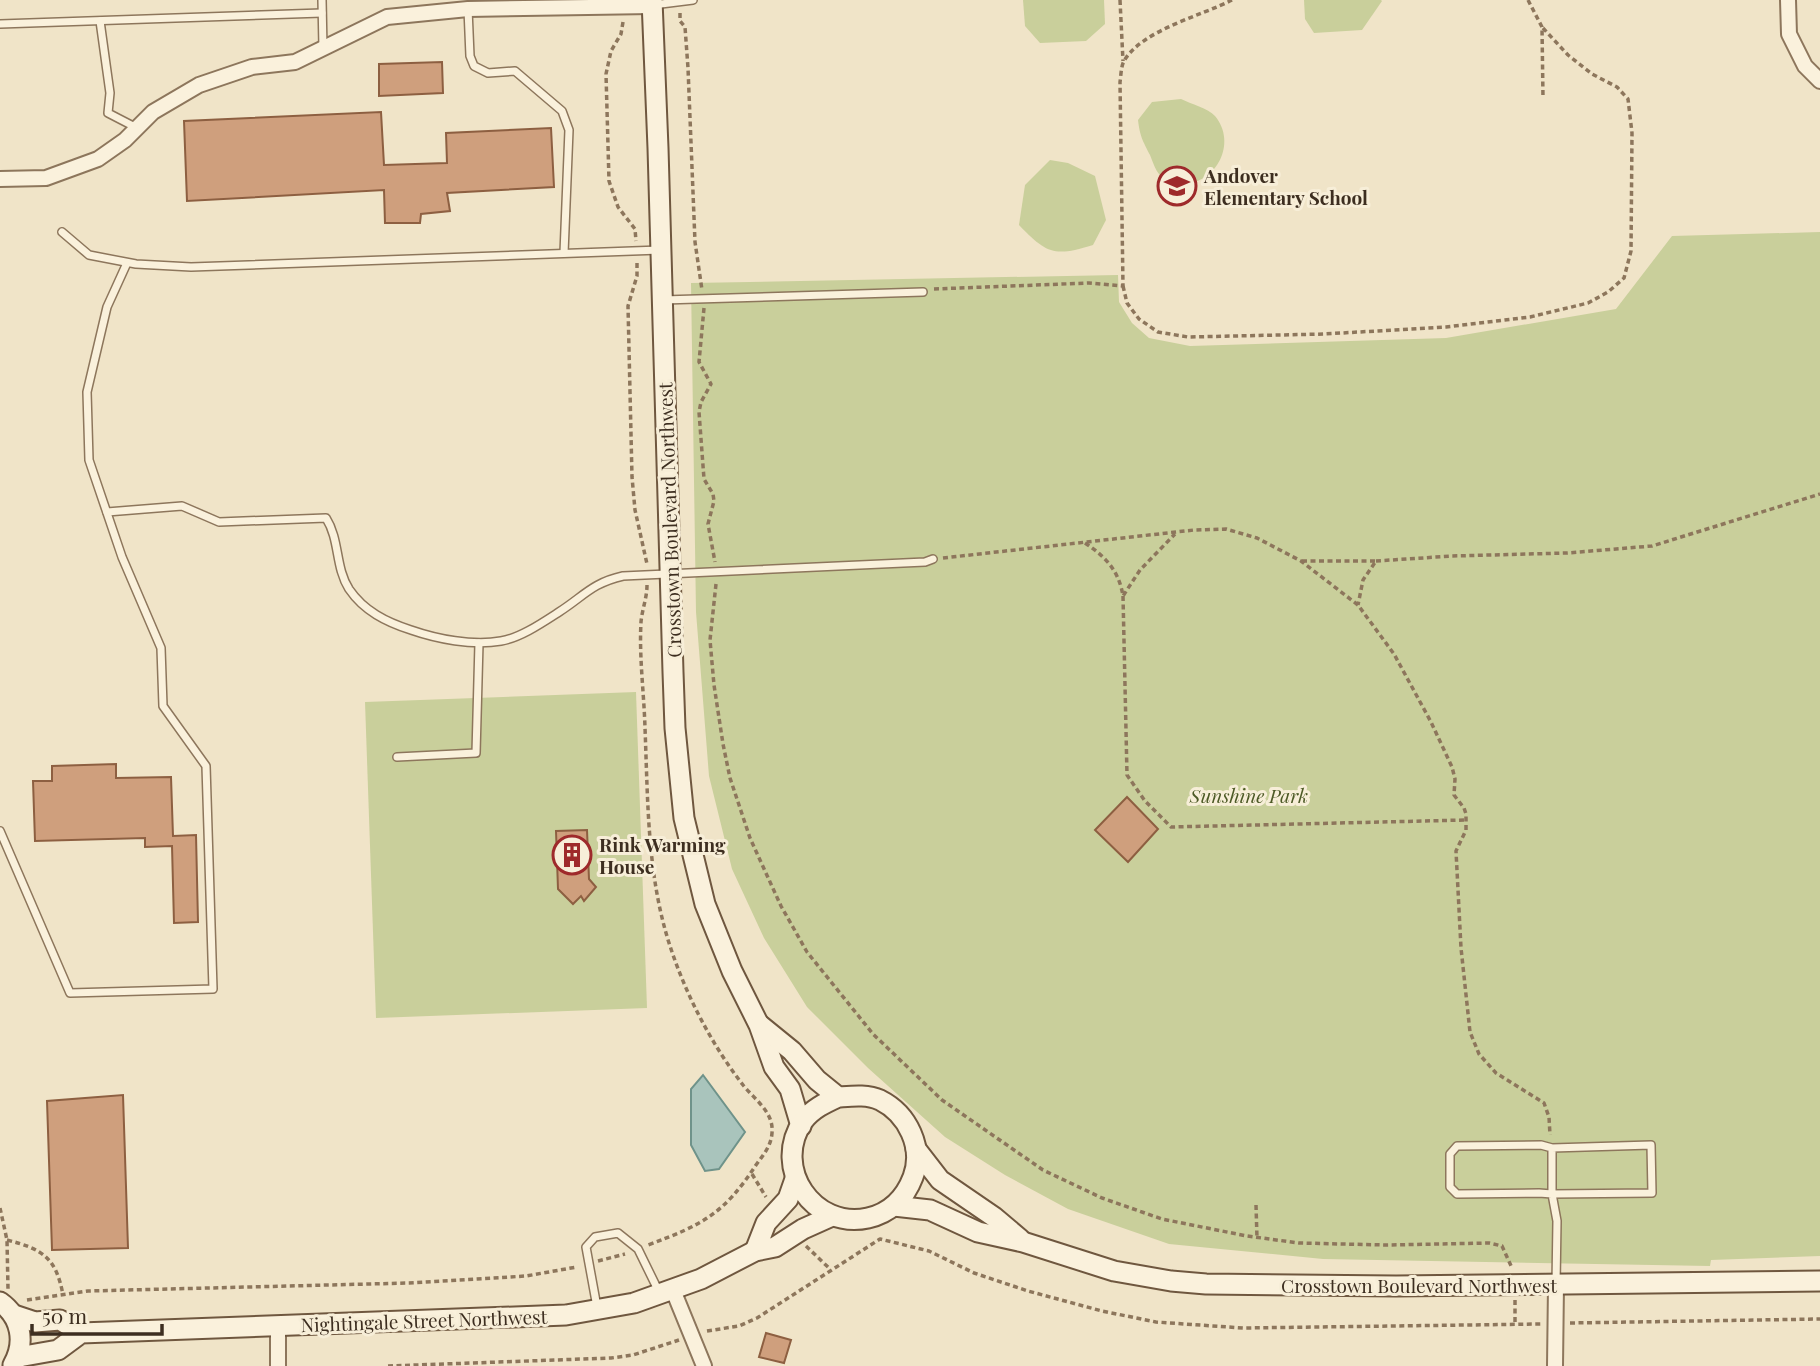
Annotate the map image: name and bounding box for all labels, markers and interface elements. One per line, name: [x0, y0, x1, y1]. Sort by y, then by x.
place label: Andover Elementary School: [1203, 162, 1368, 210]
school or university icon: Andover Elementary School: [1156, 165, 1198, 207]
street label: Crosstown Boulevard Northwest: [651, 381, 687, 658]
park label: Sunshine Park: [1189, 782, 1308, 808]
place label: Rink Warming House: [599, 831, 726, 879]
building icon: Rink Warming House: [551, 834, 593, 876]
street label: Crosstown Boulevard Northwest: [1281, 1272, 1557, 1298]
scale bar: [32, 1292, 161, 1336]
text: 50 m: [42, 1301, 88, 1329]
street label: Nightingale Street Northwest: [300, 1303, 548, 1337]

